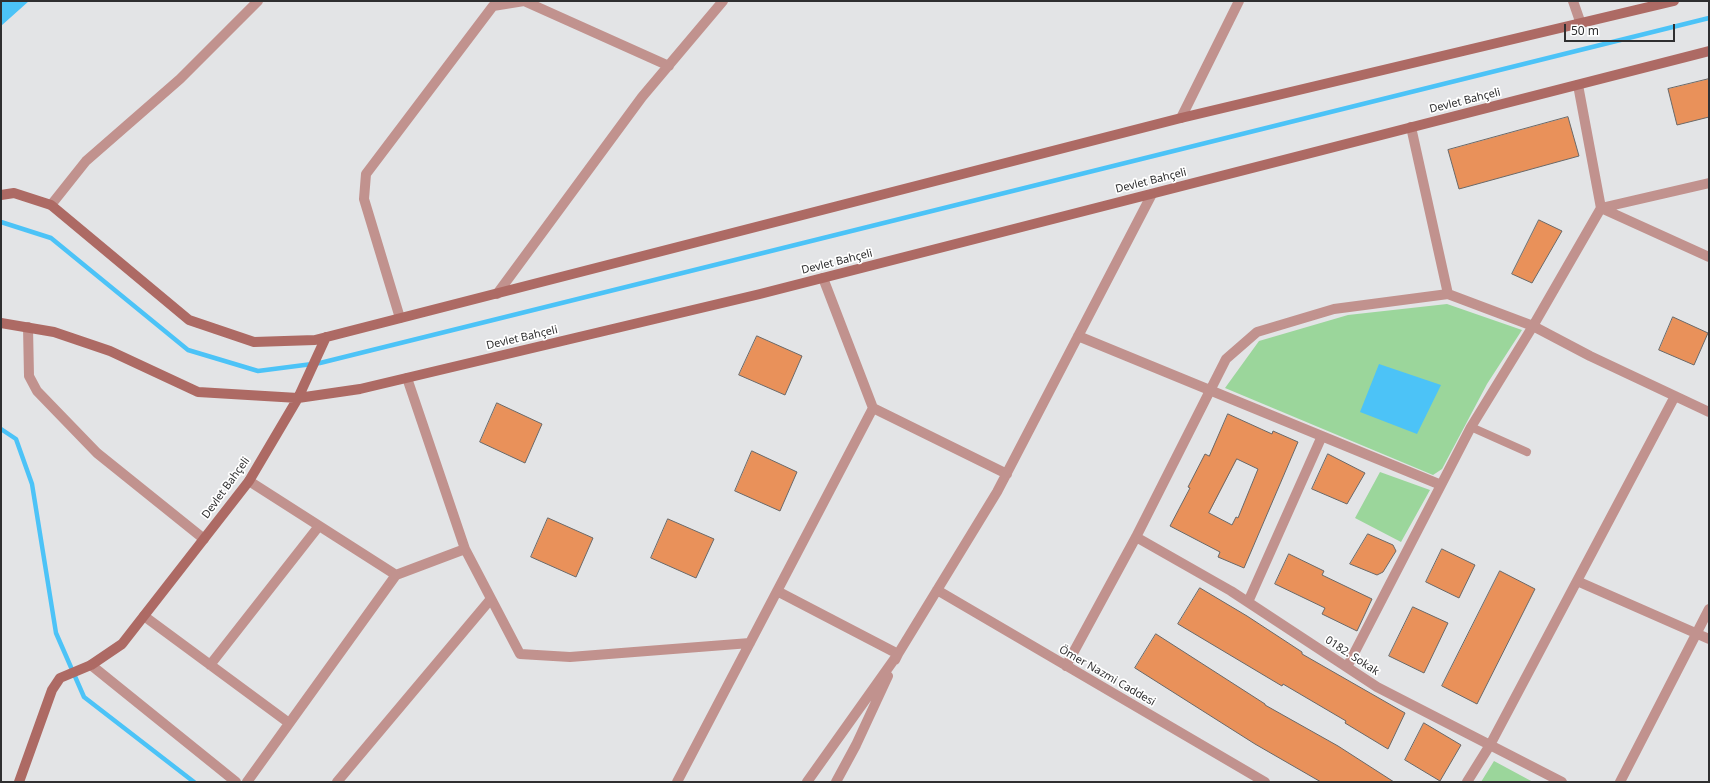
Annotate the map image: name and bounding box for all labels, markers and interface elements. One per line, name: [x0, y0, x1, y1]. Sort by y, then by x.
scale bar: [1566, 16, 1677, 42]
text: 50 m: [1571, 22, 1599, 39]
street label: Devlet Bahçeli: [1428, 86, 1502, 116]
street label: Devlet Bahçeli: [1114, 166, 1188, 196]
street label: Devlet Bahçeli: [800, 247, 874, 277]
street label: Devlet Bahçeli: [485, 323, 559, 353]
street label: Devlet Bahçeli: [199, 455, 253, 521]
street label: 0182. Sokak: [1323, 634, 1381, 678]
street label: Ömer Nazmi Caddesi: [1056, 643, 1158, 709]

